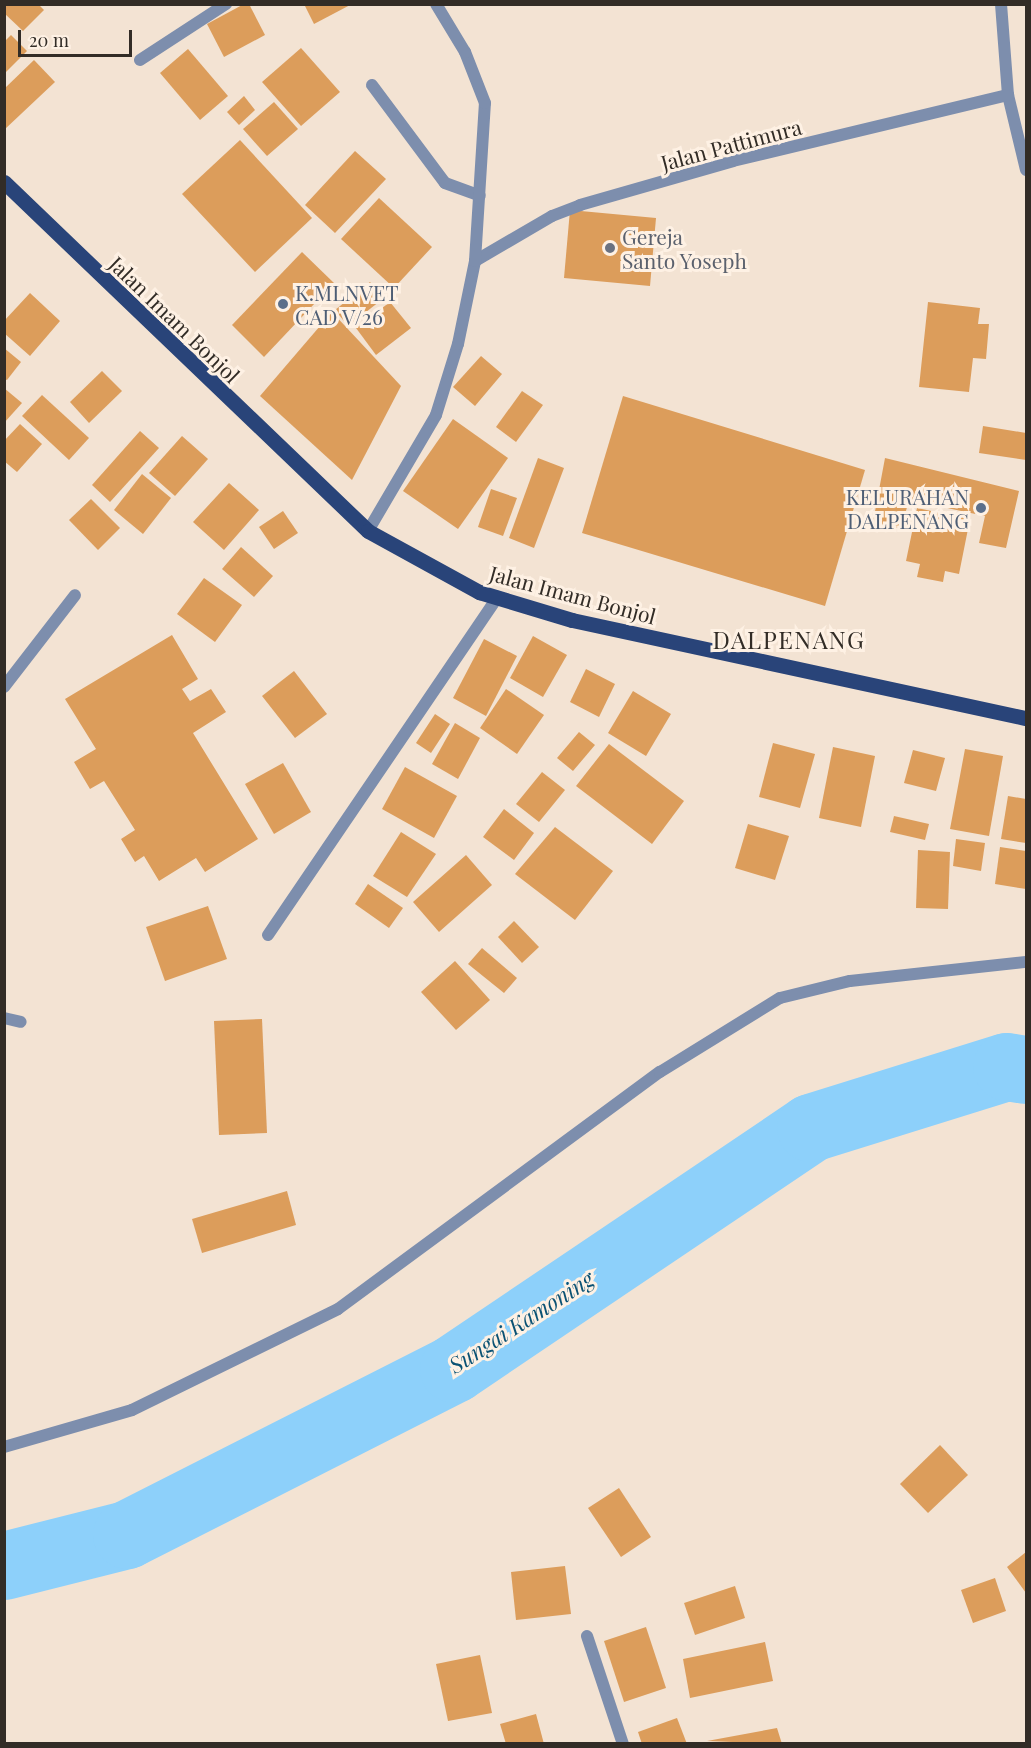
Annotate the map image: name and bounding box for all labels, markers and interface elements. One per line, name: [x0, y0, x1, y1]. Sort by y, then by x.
scale bar: [21, 18, 135, 56]
text: 20 m: [29, 28, 69, 52]
street label: Jalan Pattimura: [658, 113, 804, 175]
place label: Gereja Santo Yoseph: [622, 223, 748, 273]
marker: Gereja Santo Yoseph: [603, 241, 617, 255]
street label: Jalan Imam Bonjol: [105, 250, 245, 388]
place label: K.MLNVET CAD V/26: [295, 279, 399, 329]
marker: K.MLNVET CAD V/26: [276, 297, 290, 311]
place label: KELURAHAN DALPENANG: [846, 483, 969, 533]
marker: KELURAHAN DALPENANG: [974, 501, 988, 515]
street label: Jalan Imam Bonjol: [487, 560, 659, 628]
district label: DALPENANG: [713, 626, 865, 654]
water label: Sungai Kamoning: [444, 1265, 598, 1379]

